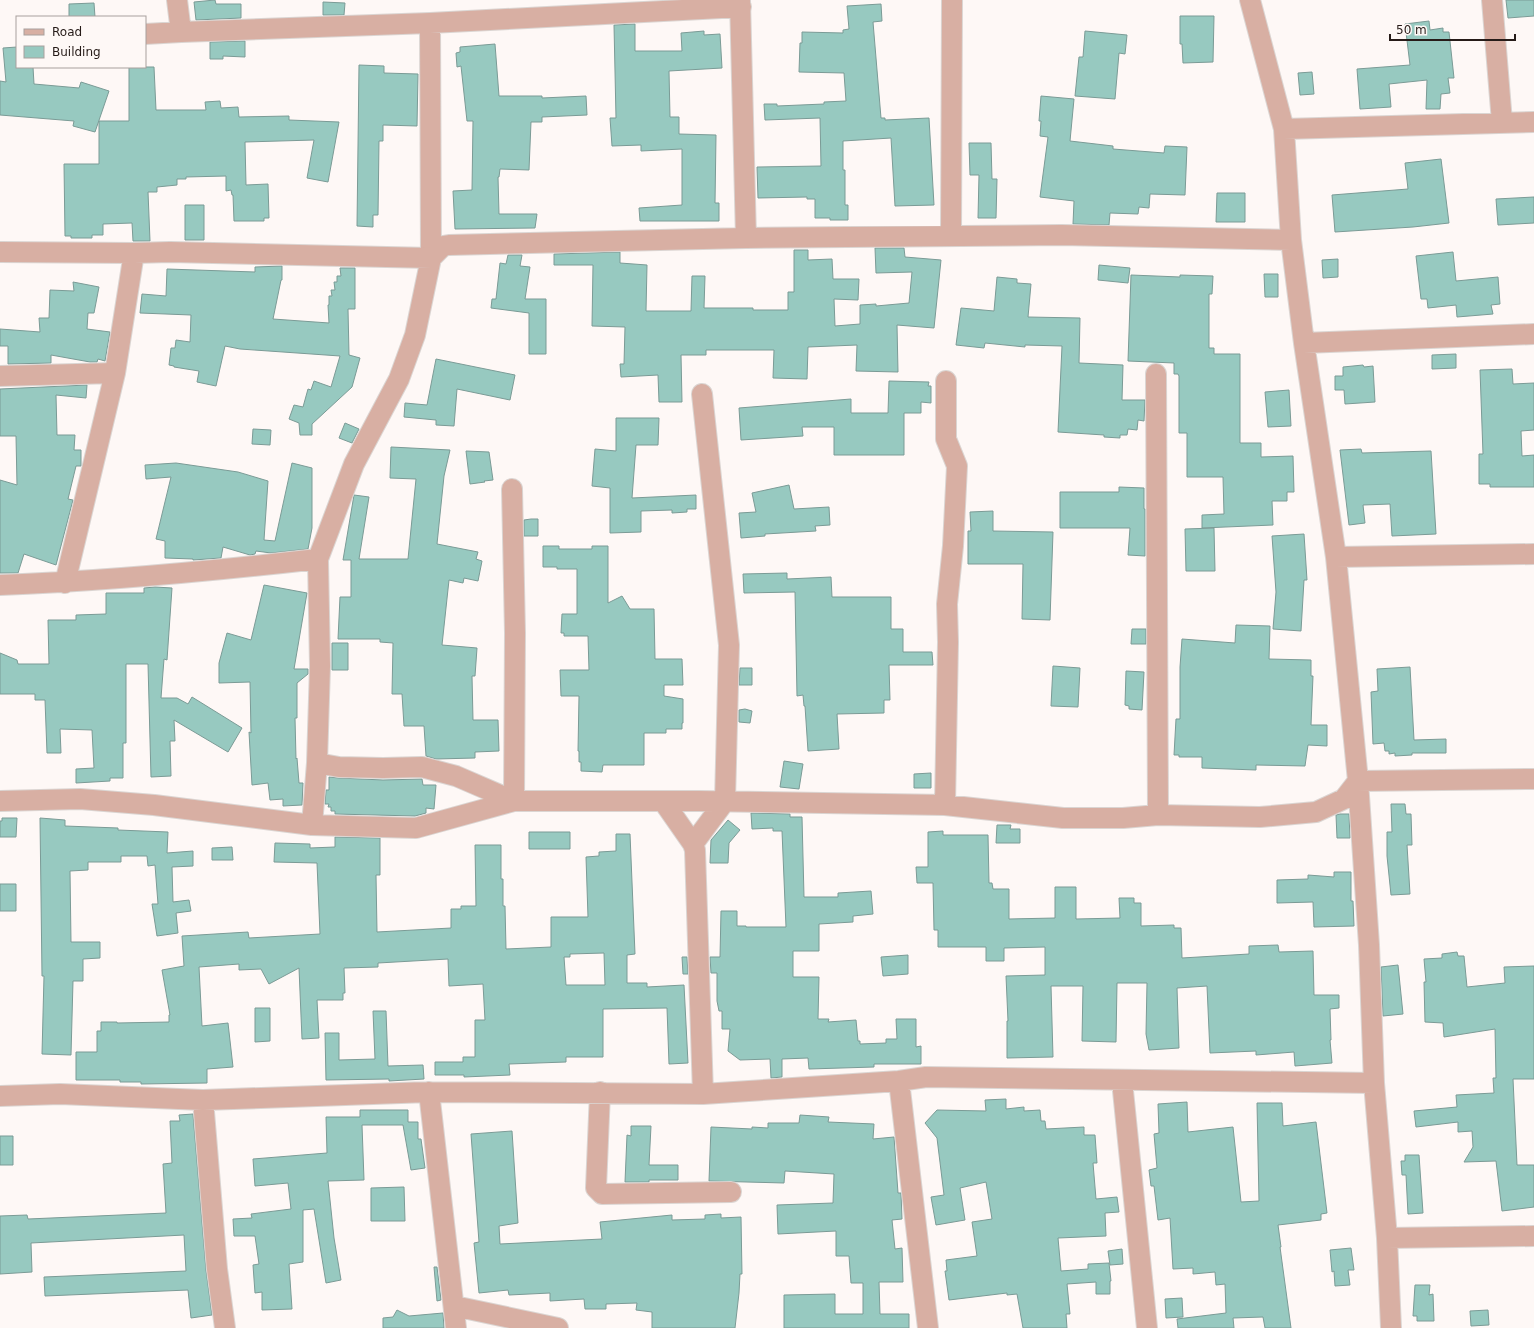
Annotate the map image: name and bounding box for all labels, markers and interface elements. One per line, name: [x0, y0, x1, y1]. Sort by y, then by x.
legend: [16, 16, 146, 68]
scale bar: [1390, 16, 1515, 42]
text: 50 m: [1396, 23, 1427, 37]
text: Road: [52, 25, 82, 39]
text: Building: [52, 45, 101, 59]

